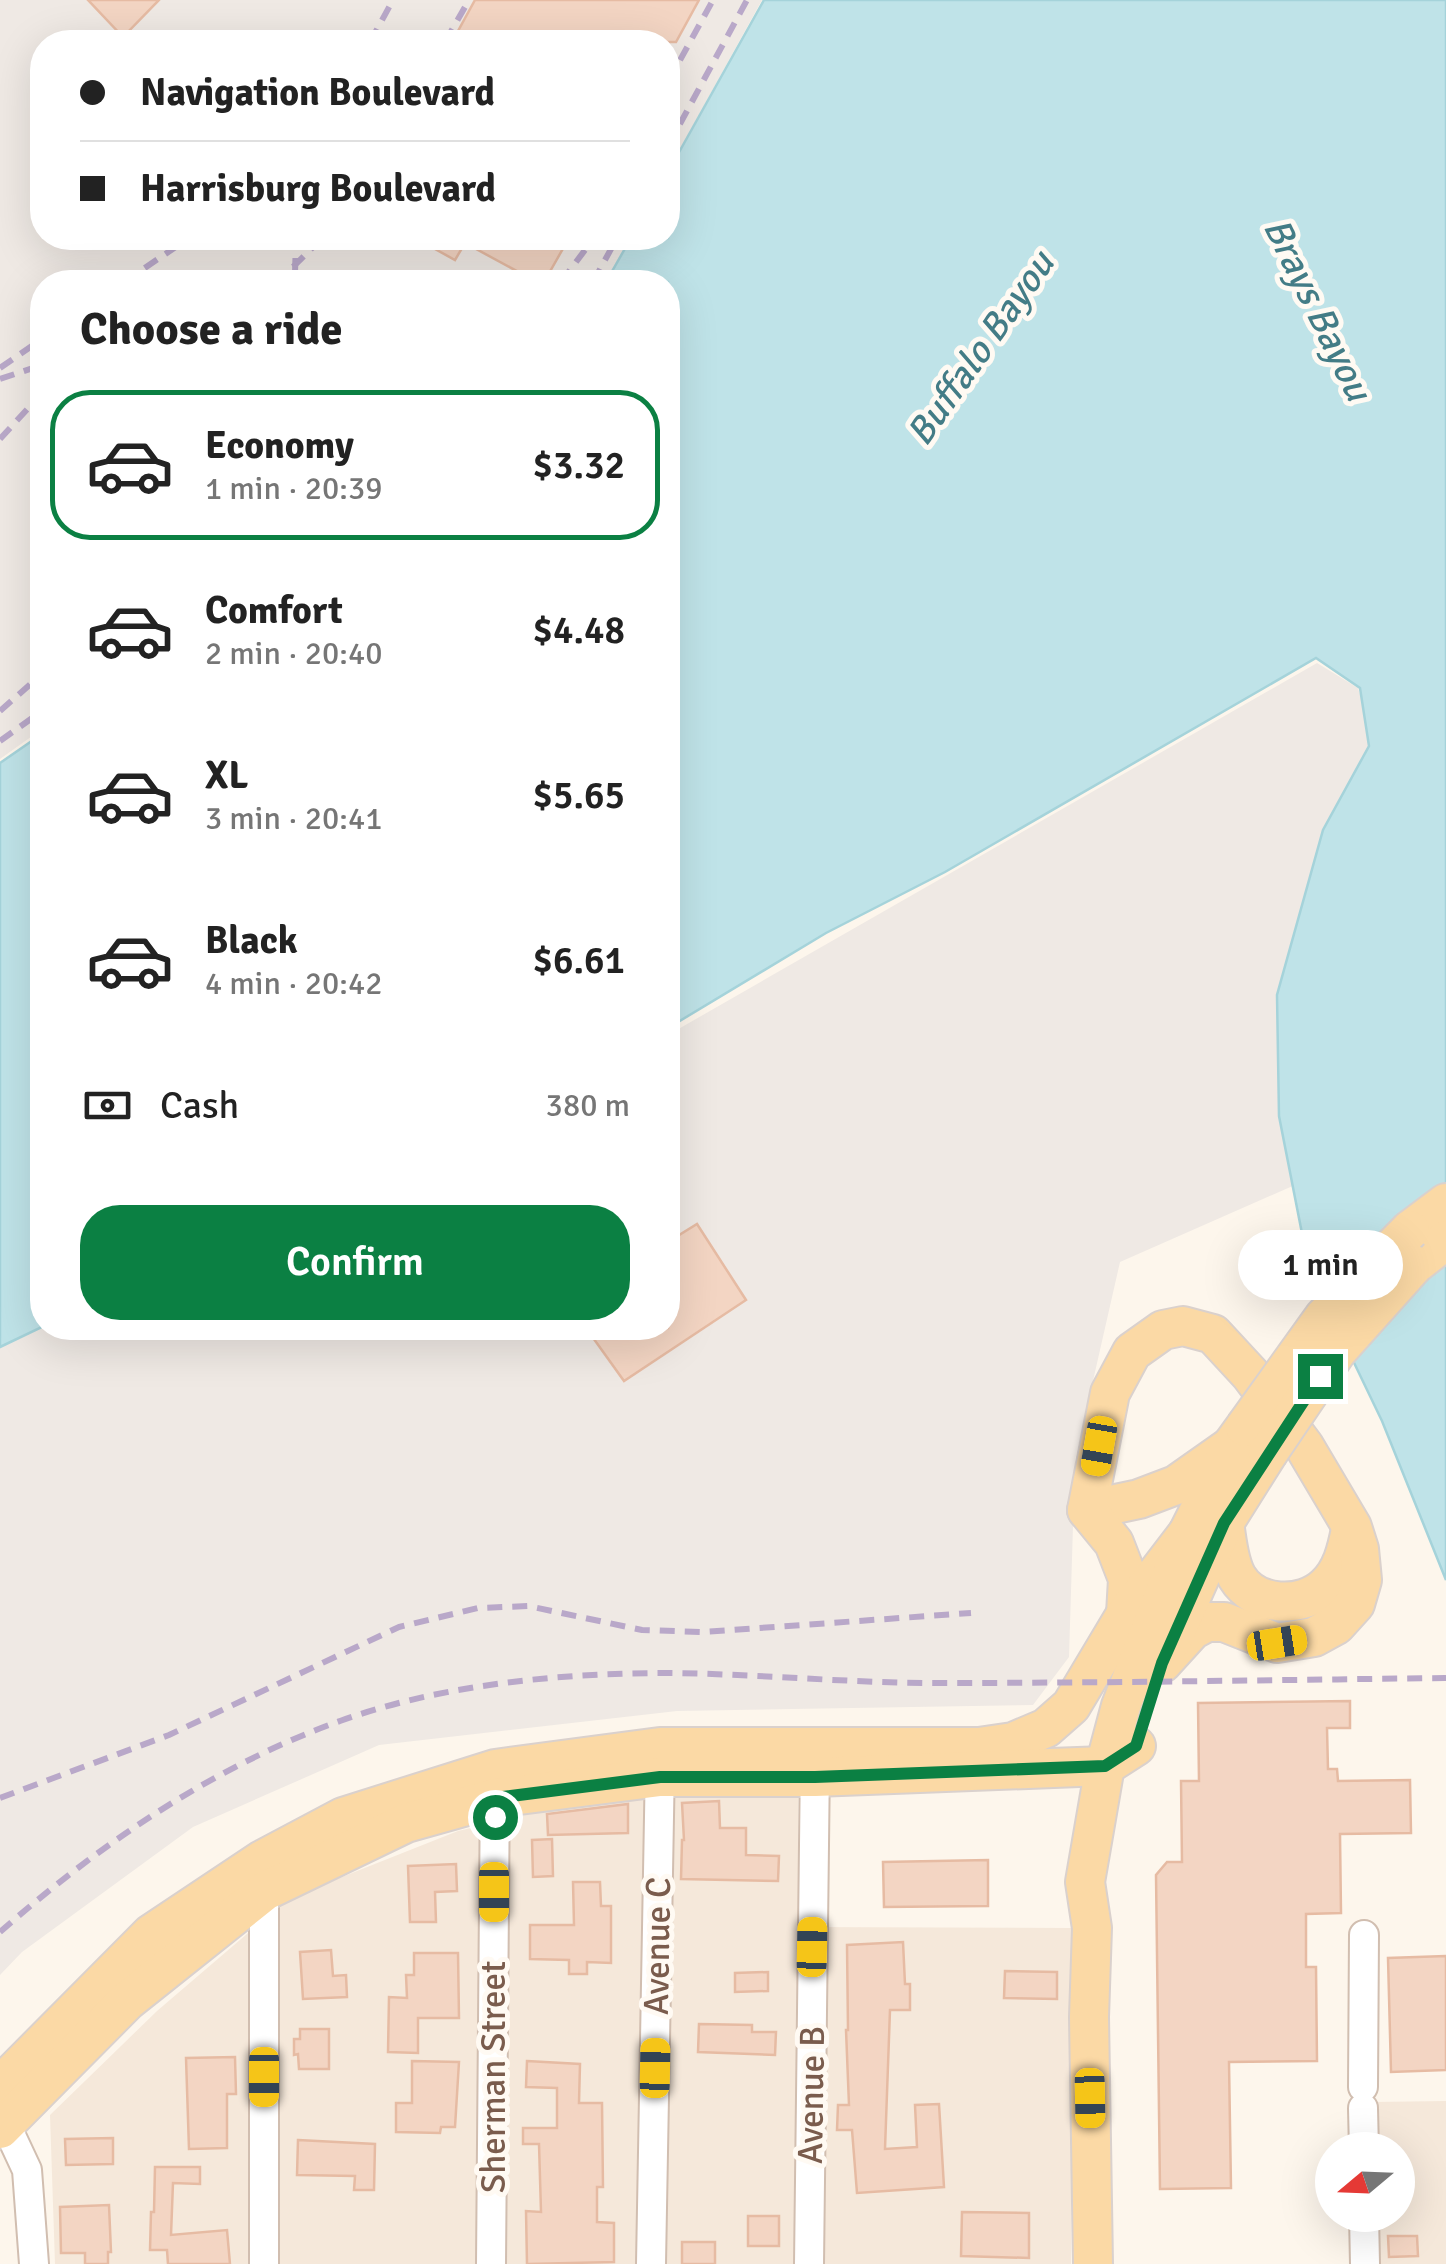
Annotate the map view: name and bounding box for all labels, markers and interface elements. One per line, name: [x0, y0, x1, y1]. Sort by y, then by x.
text: Navigation Boulevard: [140, 69, 495, 116]
text: Harrisburg Boulevard: [140, 165, 496, 212]
water label: Brays Bayou: [1253, 210, 1383, 410]
water label: Buffalo Bayou: [896, 240, 1066, 454]
text: Choose a ride: [80, 302, 343, 357]
icon: car: [85, 420, 175, 510]
text: Economy: [205, 422, 354, 469]
text: $3.32: [532, 442, 625, 489]
text: 1 min · 20:39: [205, 469, 383, 508]
icon: car: [85, 585, 175, 675]
text: Comfort: [205, 587, 343, 634]
text: $4.48: [532, 607, 625, 654]
text: 2 min · 20:40: [205, 634, 383, 673]
icon: car: [85, 750, 175, 840]
text: XL: [205, 752, 248, 799]
text: $5.65: [532, 772, 625, 819]
text: 3 min · 20:41: [205, 799, 383, 838]
icon: car: [85, 915, 175, 1005]
text: Black: [205, 917, 298, 964]
text: $6.61: [532, 937, 625, 984]
text: 4 min · 20:42: [205, 964, 383, 1003]
icon: cash: [80, 1078, 135, 1133]
text: Cash: [160, 1082, 239, 1129]
text: 380 m: [546, 1086, 630, 1125]
button: Confirm: [80, 1205, 630, 1320]
callout: 1 min: [1238, 1231, 1402, 1301]
text: 1 min: [1282, 1245, 1359, 1284]
route end: [1298, 1354, 1343, 1399]
car: [1079, 1414, 1119, 1478]
car: [1245, 1623, 1309, 1663]
route start: [473, 1795, 518, 1840]
car: [479, 1862, 509, 1922]
street label: Avenue C: [635, 1876, 680, 2016]
car: [796, 1917, 828, 1977]
street label: Sherman Street: [472, 1961, 515, 2193]
street label: Avenue B: [789, 2025, 834, 2165]
car: [639, 2038, 671, 2098]
car: [249, 2047, 279, 2107]
car: [1074, 2068, 1106, 2128]
north arrow: [1315, 2132, 1415, 2232]
map controls: [1315, 2132, 1415, 2232]

